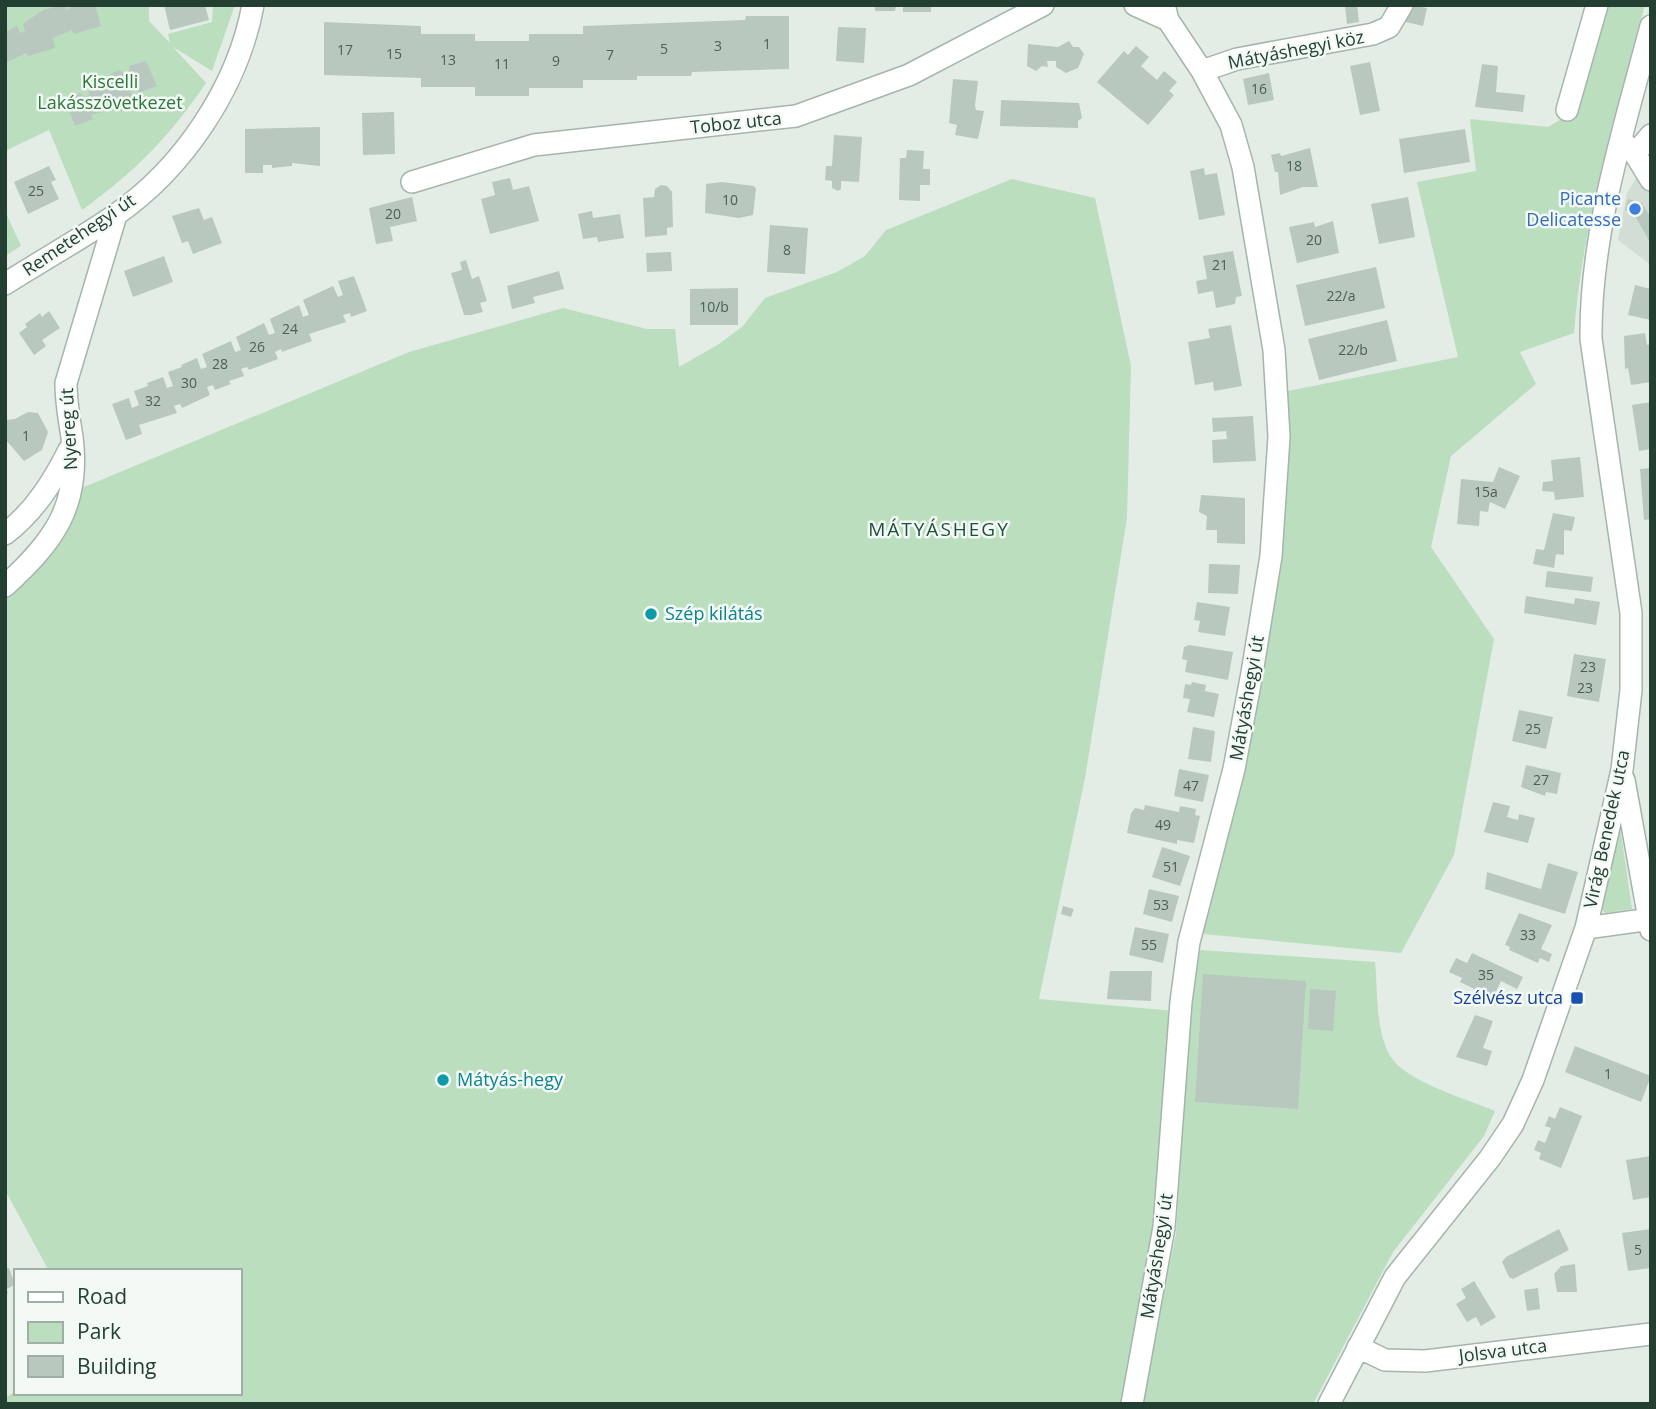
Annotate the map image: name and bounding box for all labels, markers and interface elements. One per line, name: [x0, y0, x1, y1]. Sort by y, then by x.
street label: Mátyáshegyi köz: [1226, 24, 1366, 74]
house number: 1: [763, 34, 771, 53]
house number: 3: [714, 36, 722, 55]
house number: 5: [660, 39, 668, 58]
house number: 17: [337, 40, 353, 59]
house number: 15: [386, 44, 402, 63]
house number: 7: [606, 45, 614, 64]
house number: 13: [440, 50, 456, 69]
house number: 9: [552, 51, 560, 70]
house number: 11: [494, 54, 510, 73]
park label: Kiscelli Lakásszövetkezet: [37, 69, 183, 114]
house number: 16: [1251, 79, 1267, 98]
street label: Toboz utca: [689, 105, 783, 139]
house number: 18: [1286, 156, 1302, 175]
house number: 25: [28, 181, 44, 200]
place label: Picante Delicatesse: [1526, 186, 1621, 231]
street label: Remetehegyi út: [17, 188, 140, 281]
house number: 10: [722, 190, 738, 209]
marker: Picante Delicatesse: [1627, 201, 1643, 217]
house number: 20: [385, 204, 401, 223]
house number: 20: [1306, 230, 1322, 249]
house number: 8: [783, 240, 791, 259]
house number: 21: [1212, 255, 1228, 274]
house number: 22/a: [1327, 286, 1355, 305]
house number: 10/b: [699, 297, 729, 316]
house number: 24: [282, 319, 298, 338]
house number: 26: [249, 337, 265, 356]
house number: 22/b: [1338, 340, 1368, 359]
house number: 28: [212, 354, 228, 373]
house number: 30: [181, 373, 197, 392]
street label: Nyereg út: [54, 387, 82, 471]
house number: 32: [145, 391, 161, 410]
house number: 1: [22, 426, 30, 445]
house number: 15a: [1474, 482, 1498, 501]
district label: MÁTYÁSHEGY: [868, 516, 1010, 542]
place label: Szép kilátás: [665, 601, 763, 625]
marker: Szép kilátás: [643, 606, 659, 622]
street label: Mátyáshegyi út: [1223, 633, 1269, 762]
house number: 23: [1580, 657, 1596, 676]
house number: 23: [1577, 678, 1593, 697]
house number: 25: [1525, 719, 1541, 738]
street label: Virág Benedek utca: [1578, 747, 1635, 910]
house number: 27: [1533, 770, 1549, 789]
house number: 47: [1183, 776, 1199, 795]
house number: 49: [1155, 815, 1171, 834]
house number: 51: [1163, 857, 1179, 876]
house number: 53: [1153, 895, 1169, 914]
house number: 33: [1520, 925, 1536, 944]
house number: 55: [1141, 935, 1157, 954]
house number: 35: [1478, 965, 1494, 984]
place label: Szélvész utca: [1453, 985, 1563, 1009]
marker: Szélvész utca: [1569, 990, 1585, 1006]
house number: 1: [1604, 1064, 1612, 1083]
place label: Mátyás-hegy: [457, 1067, 564, 1091]
marker: Mátyás-hegy: [435, 1072, 451, 1088]
street label: Mátyáshegyi út: [1134, 1191, 1178, 1320]
house number: 5: [1634, 1240, 1642, 1259]
legend: [14, 1269, 242, 1395]
text: Road: [77, 1282, 127, 1310]
text: Park: [77, 1317, 121, 1345]
street label: Jolsva utca: [1455, 1333, 1548, 1368]
text: Building: [77, 1352, 156, 1380]

